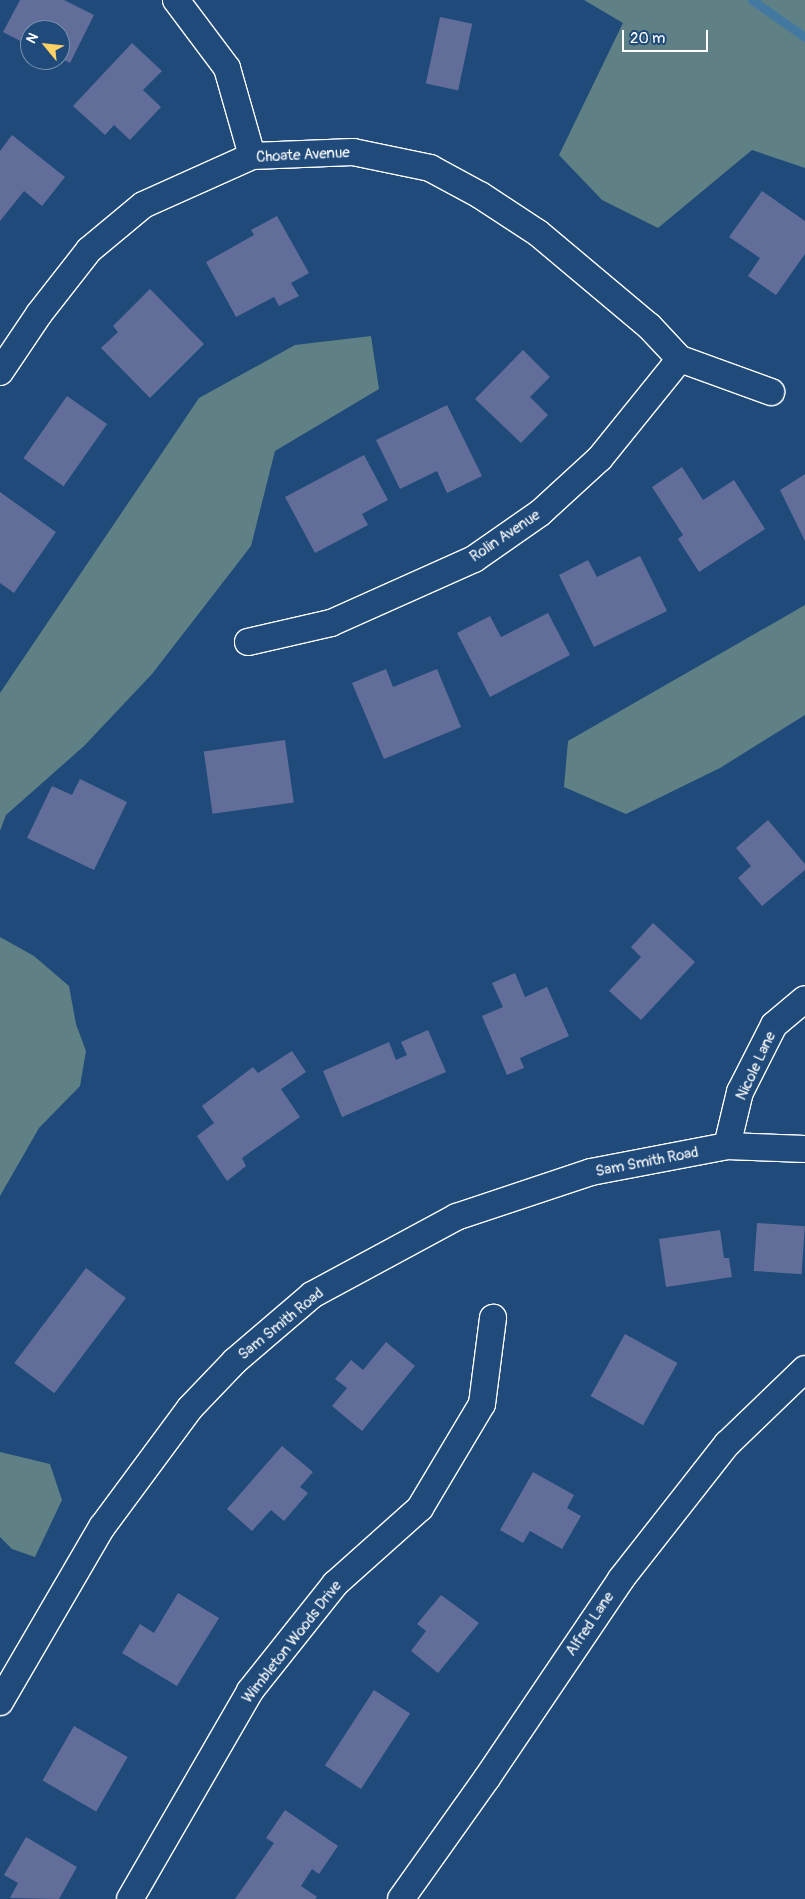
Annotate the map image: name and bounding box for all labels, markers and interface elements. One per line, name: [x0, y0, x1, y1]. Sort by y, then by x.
north arrow: [20, 20, 70, 70]
scale bar: [625, 20, 711, 52]
text: 20 m: [630, 29, 665, 48]
text: N: [22, 30, 42, 46]
street label: Choate Avenue: [256, 144, 350, 166]
street label: Rolin Avenue: [467, 506, 543, 566]
street label: Nicole Lane: [732, 1029, 780, 1103]
street label: Sam Smith Road: [594, 1143, 700, 1181]
street label: Sam Smith Road: [235, 1284, 327, 1364]
street label: Wimbleton Woods Drive: [239, 1577, 345, 1707]
street label: Alfred Lane: [562, 1589, 618, 1659]

